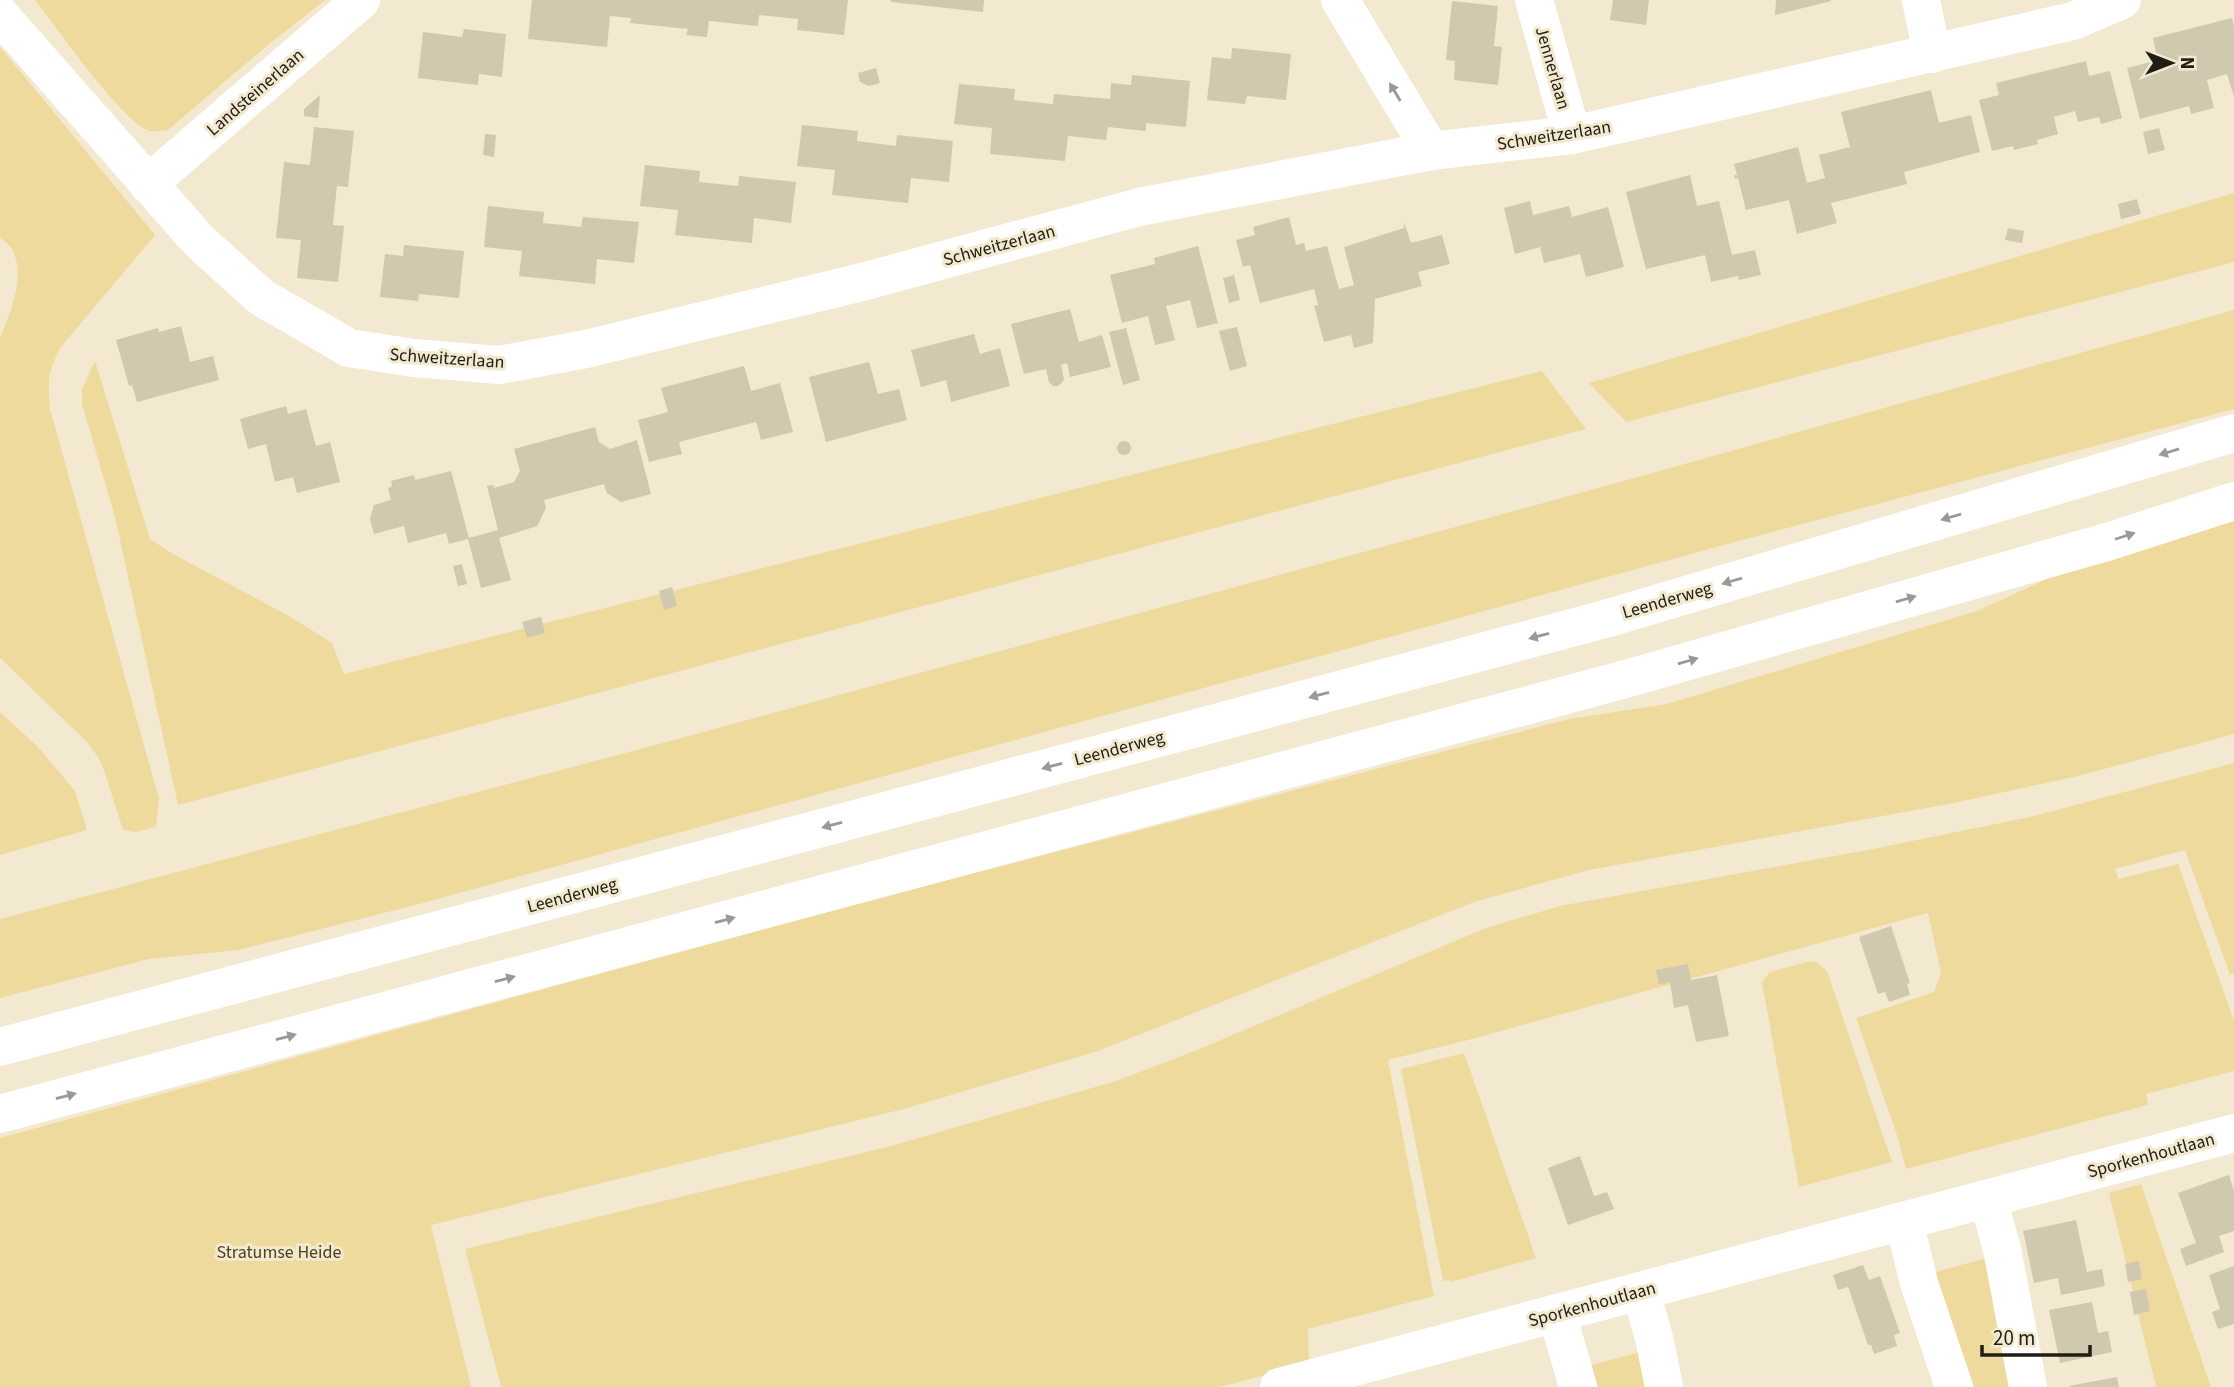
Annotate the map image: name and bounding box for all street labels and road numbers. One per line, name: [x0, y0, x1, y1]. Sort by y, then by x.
street label: Jennerlaan: [1529, 24, 1576, 112]
street label: Landsteinerlaan: [201, 43, 309, 142]
street label: Schweitzerlaan: [1495, 114, 1613, 157]
street label: Schweitzerlaan: [940, 219, 1058, 272]
street label: Schweitzerlaan: [389, 342, 505, 375]
street label: Leenderweg: [1619, 576, 1715, 625]
street label: Leenderweg: [1071, 724, 1167, 773]
street label: Leenderweg: [524, 871, 620, 920]
street label: Sporkenhoutlaan: [2085, 1126, 2218, 1185]
street label: Sporkenhoutlaan: [1526, 1275, 1659, 1334]

